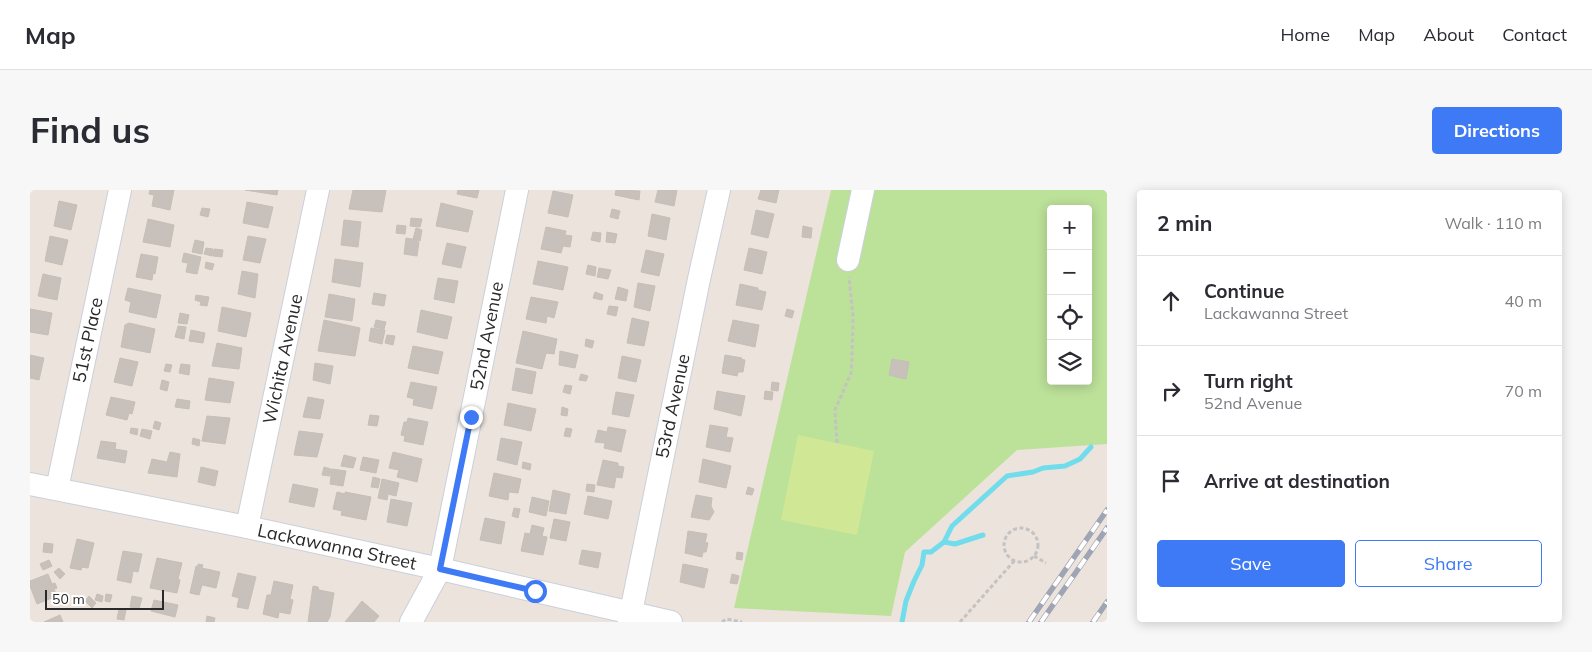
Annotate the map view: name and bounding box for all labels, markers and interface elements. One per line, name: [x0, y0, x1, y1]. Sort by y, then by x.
text: Map: [25, 20, 76, 50]
text: Home: [1280, 23, 1330, 46]
text: Map: [1358, 23, 1395, 46]
text: About: [1423, 23, 1474, 46]
text: Contact: [1502, 23, 1567, 46]
button: Directions: [1432, 107, 1562, 154]
text: Find us: [30, 108, 150, 152]
map controls: [1047, 205, 1092, 385]
button: +: [1047, 205, 1092, 250]
text: 2 min: [1157, 210, 1212, 236]
text: Walk · 110 m: [1444, 213, 1542, 233]
button: −: [1047, 250, 1092, 295]
text: Continue: [1204, 279, 1284, 303]
street label: 52nd Avenue: [465, 280, 508, 392]
icon: ahead: [1157, 287, 1185, 315]
text: 40 m: [1505, 291, 1542, 311]
street label: Wichita Avenue: [257, 292, 308, 426]
street label: 51st Place: [67, 295, 108, 385]
button: locate: [1047, 295, 1092, 340]
text: Lackawanna Street: [1204, 303, 1348, 323]
button: layers: [1047, 340, 1092, 385]
street label: 53rd Avenue: [650, 352, 695, 460]
text: Turn right: [1204, 369, 1293, 393]
icon: right: [1157, 377, 1185, 405]
text: 70 m: [1505, 381, 1542, 401]
text: 52nd Avenue: [1204, 393, 1302, 413]
route end: [460, 406, 483, 429]
icon: arrive: [1157, 467, 1185, 495]
text: Arrive at destination: [1204, 469, 1390, 493]
street label: Lackawanna Street: [255, 518, 419, 575]
button: Save: [1157, 540, 1345, 587]
button: Share: [1355, 540, 1542, 587]
route start: [524, 580, 547, 603]
scale bar: [45, 587, 164, 610]
text: 50 m: [52, 590, 85, 608]

